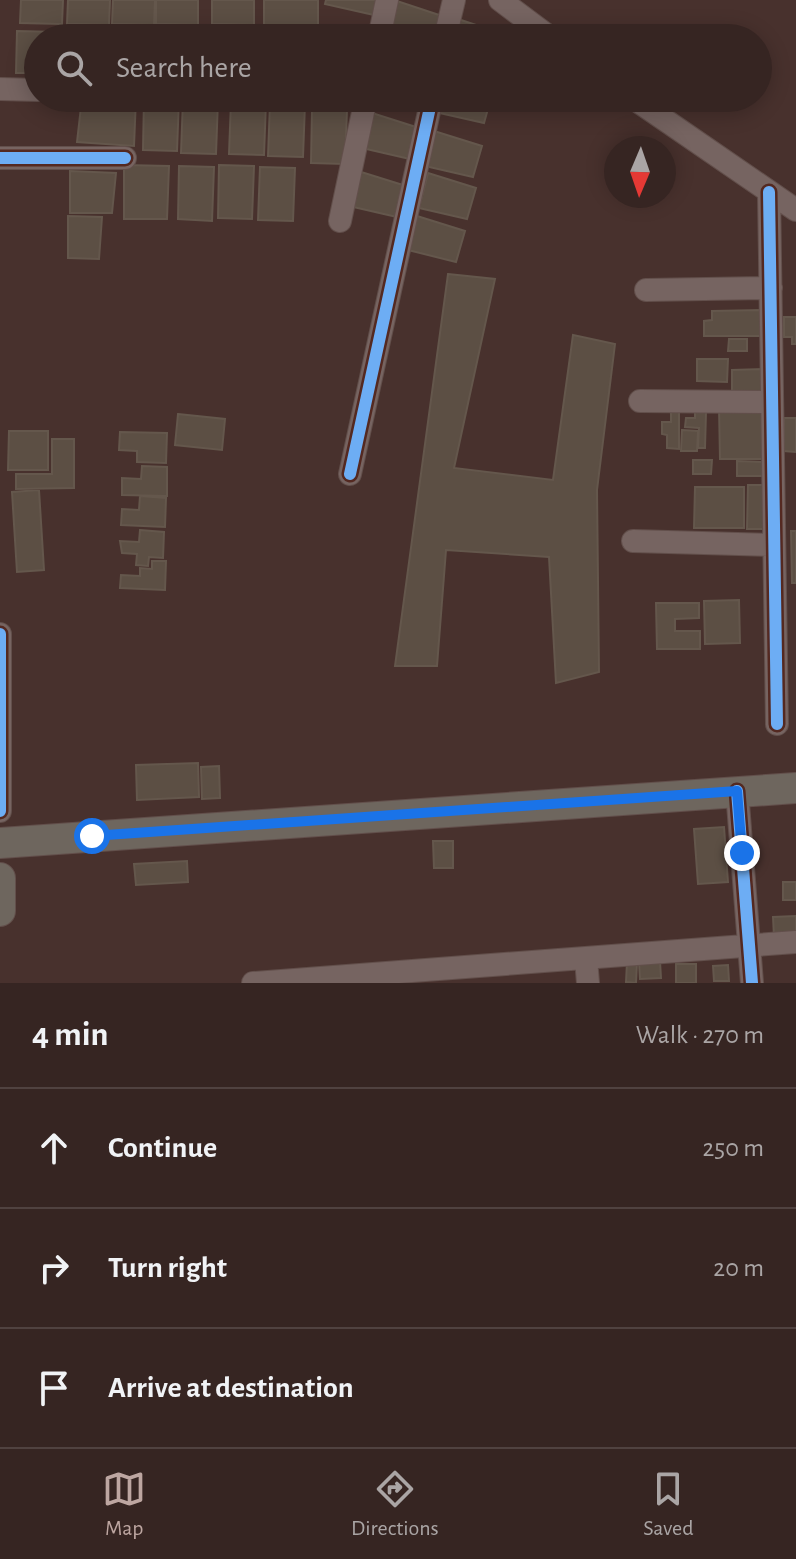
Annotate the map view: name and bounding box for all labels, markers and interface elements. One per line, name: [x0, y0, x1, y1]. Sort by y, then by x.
search box: [24, 24, 772, 112]
icon: search: [52, 46, 96, 90]
text: Search here: [116, 53, 252, 83]
north arrow: [604, 136, 676, 208]
route start: [74, 818, 110, 854]
route end: [724, 835, 760, 871]
text: 4 min: [32, 1018, 109, 1052]
text: Walk · 270 m: [636, 1022, 764, 1048]
icon: ahead: [32, 1126, 76, 1170]
text: Continue: [108, 1133, 217, 1163]
text: 250 m: [702, 1135, 764, 1161]
icon: right: [32, 1246, 76, 1290]
text: Turn right: [108, 1253, 227, 1283]
text: 20 m: [713, 1255, 764, 1281]
icon: arrive: [32, 1366, 76, 1410]
text: Arrive at destination: [108, 1373, 354, 1403]
tab: Map: [102, 1467, 146, 1541]
tab: Directions: [351, 1467, 439, 1541]
tab: Saved: [643, 1467, 694, 1541]

